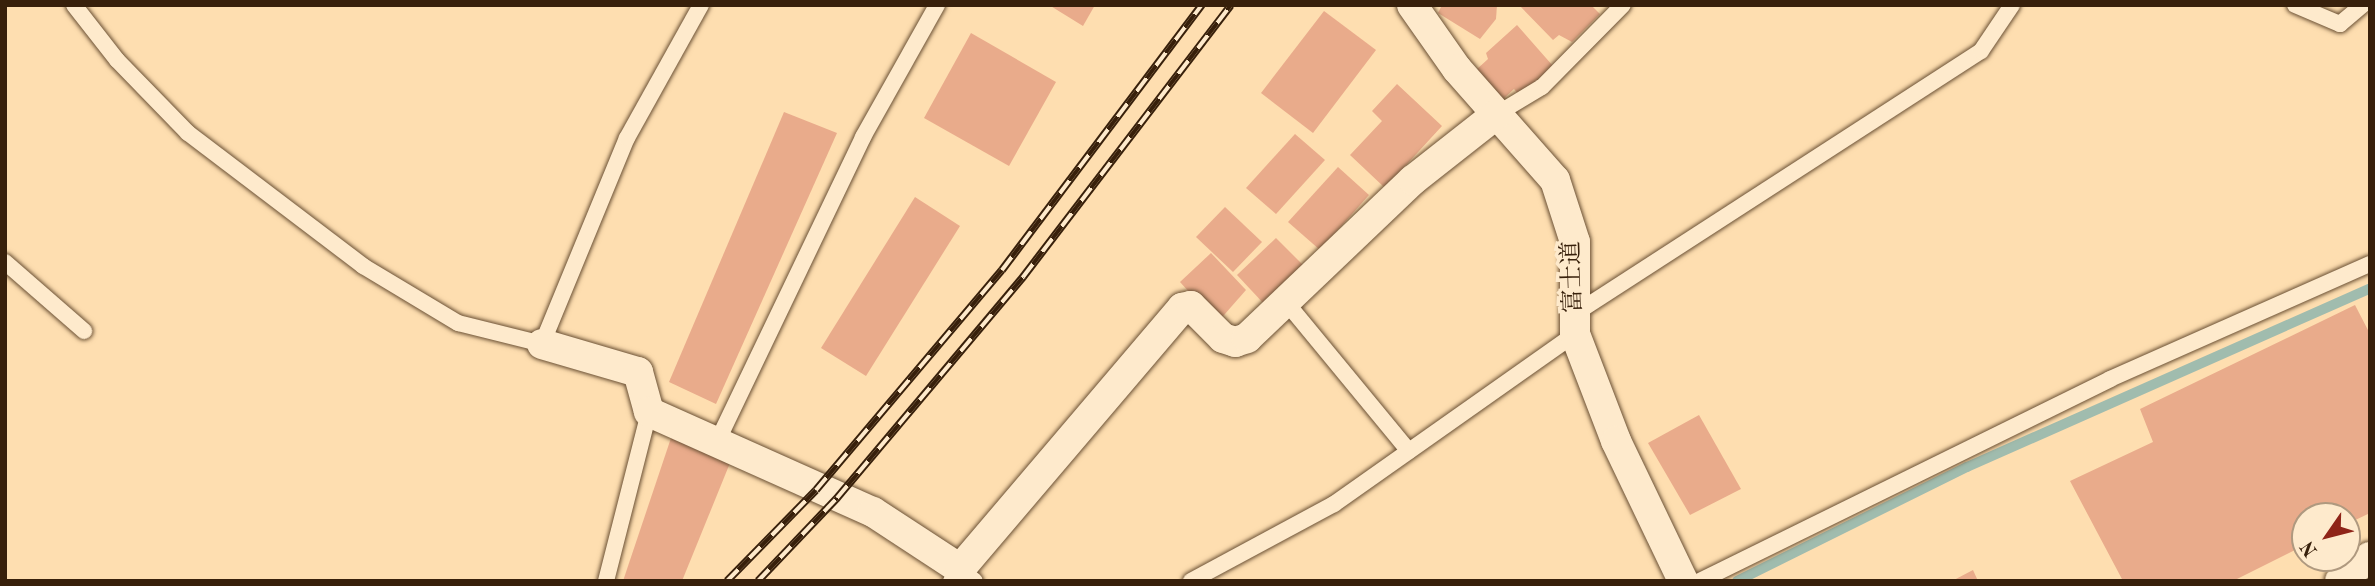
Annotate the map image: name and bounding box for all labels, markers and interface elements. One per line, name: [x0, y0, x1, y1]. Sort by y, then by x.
street label: 富士道: [1558, 241, 1590, 313]
north arrow: [2291, 502, 2361, 572]
text: N: [2298, 537, 2322, 560]

